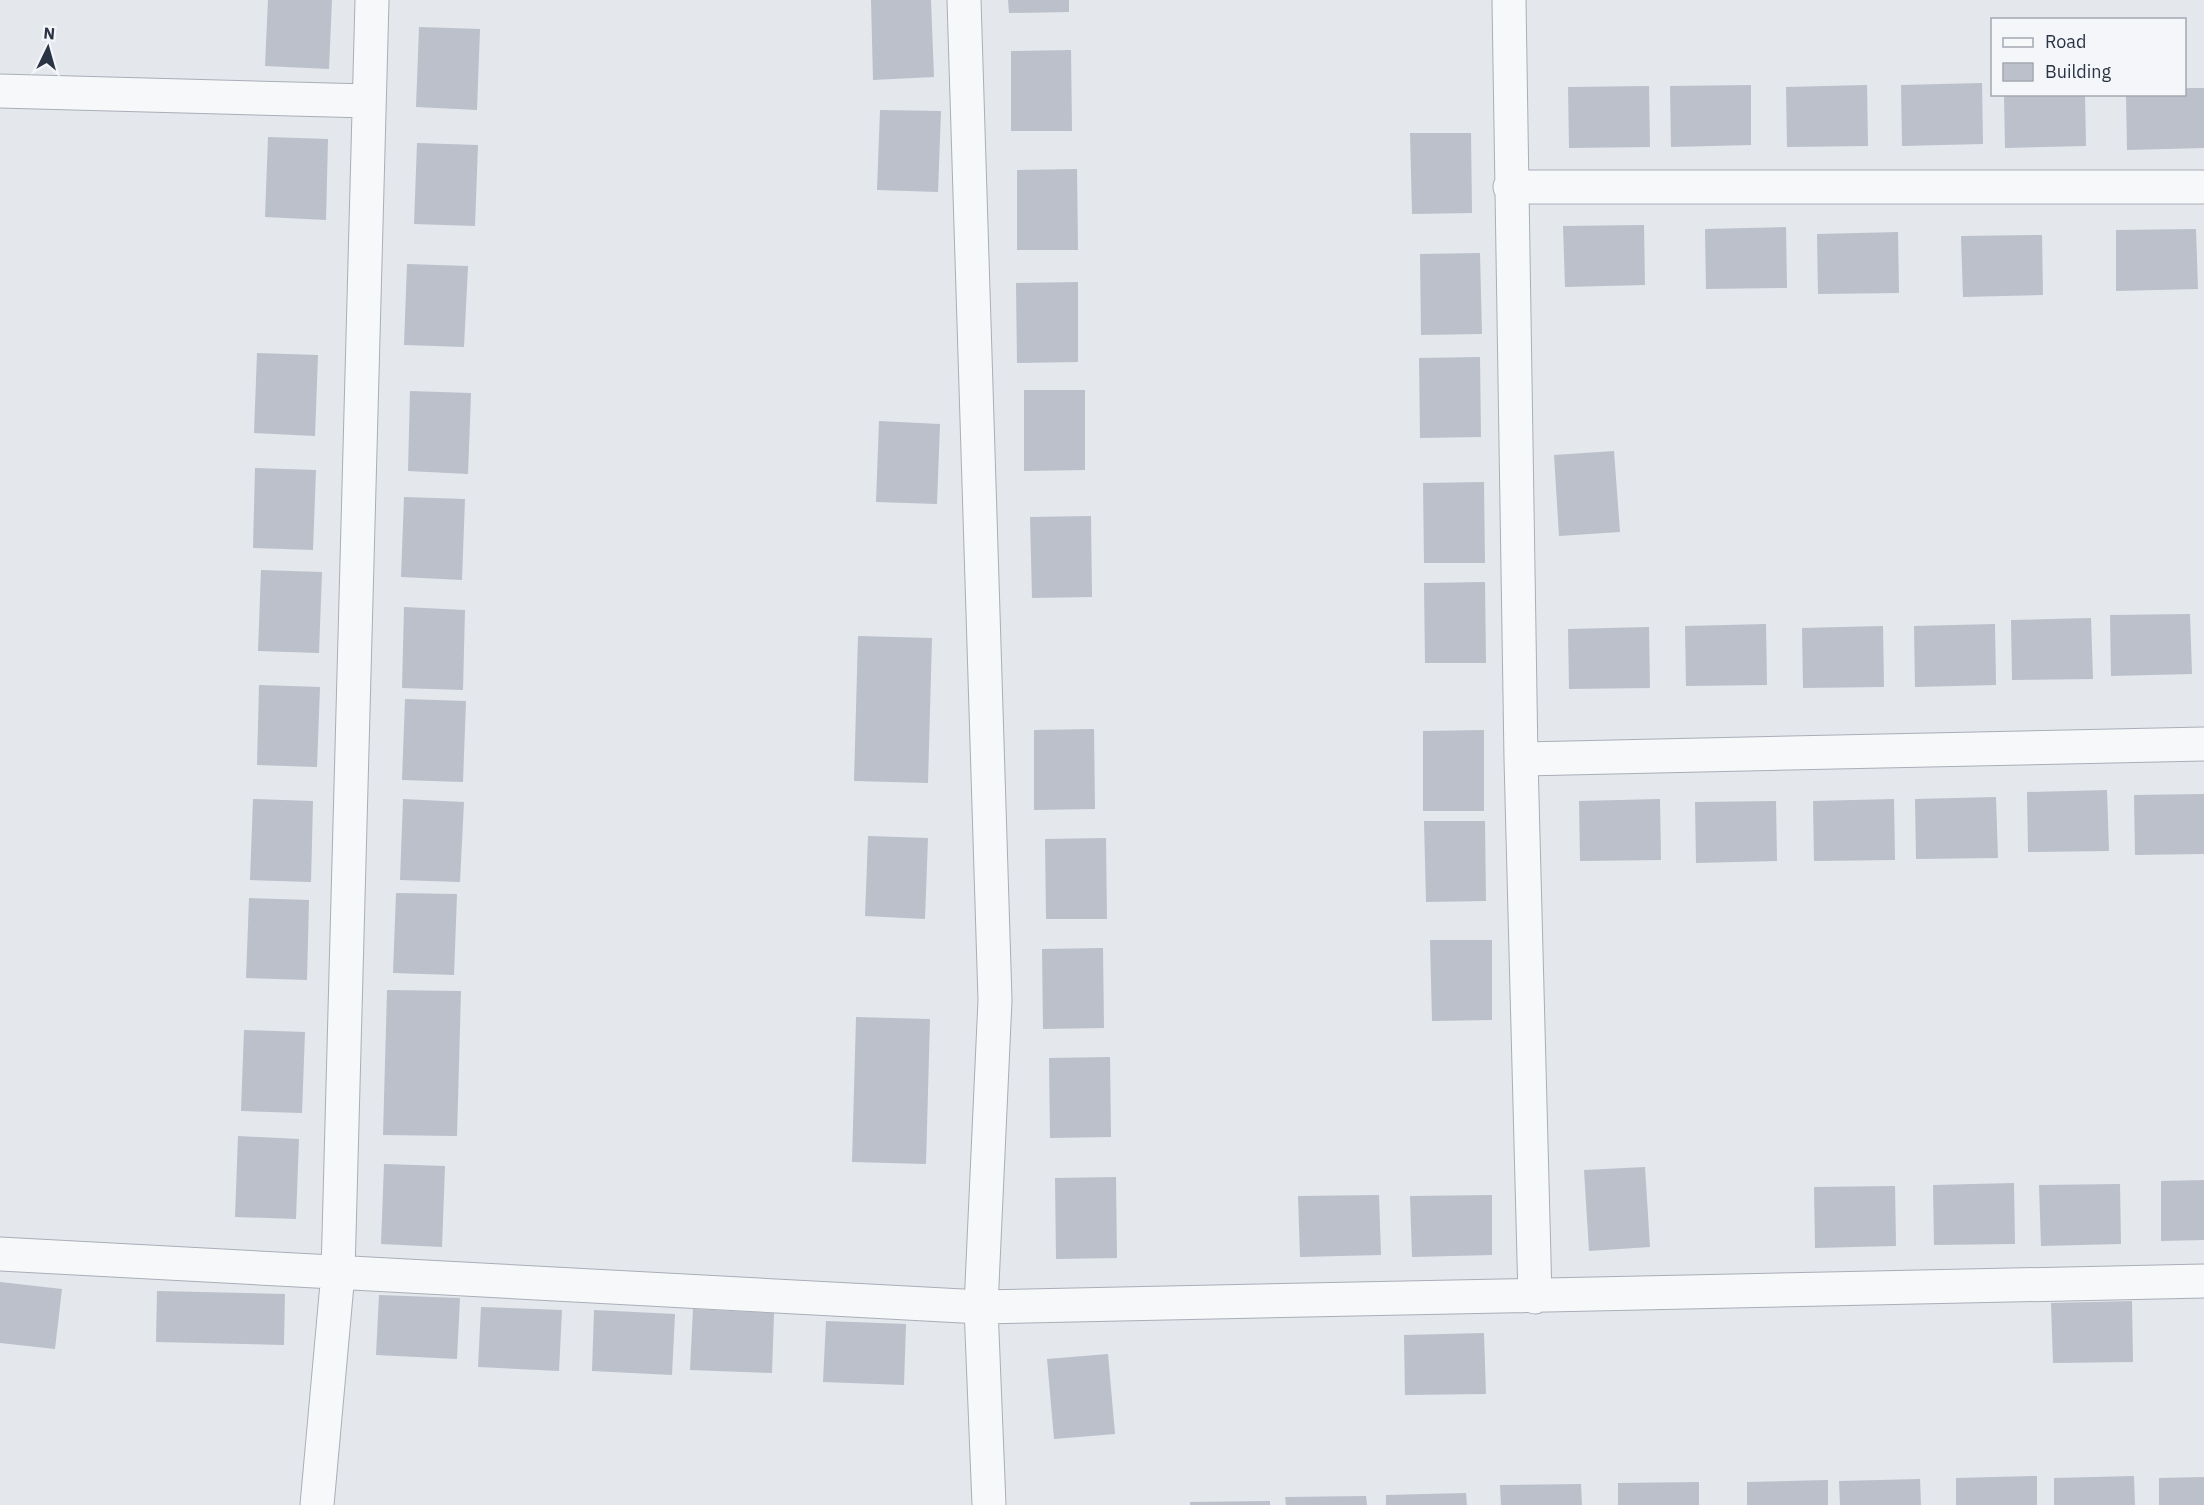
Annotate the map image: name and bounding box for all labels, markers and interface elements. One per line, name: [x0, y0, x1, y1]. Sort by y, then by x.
north arrow: [18, 18, 78, 78]
legend: [1991, 18, 2186, 96]
text: N: [43, 23, 56, 44]
text: Road: [2045, 30, 2086, 53]
text: Building: [2045, 60, 2112, 83]

